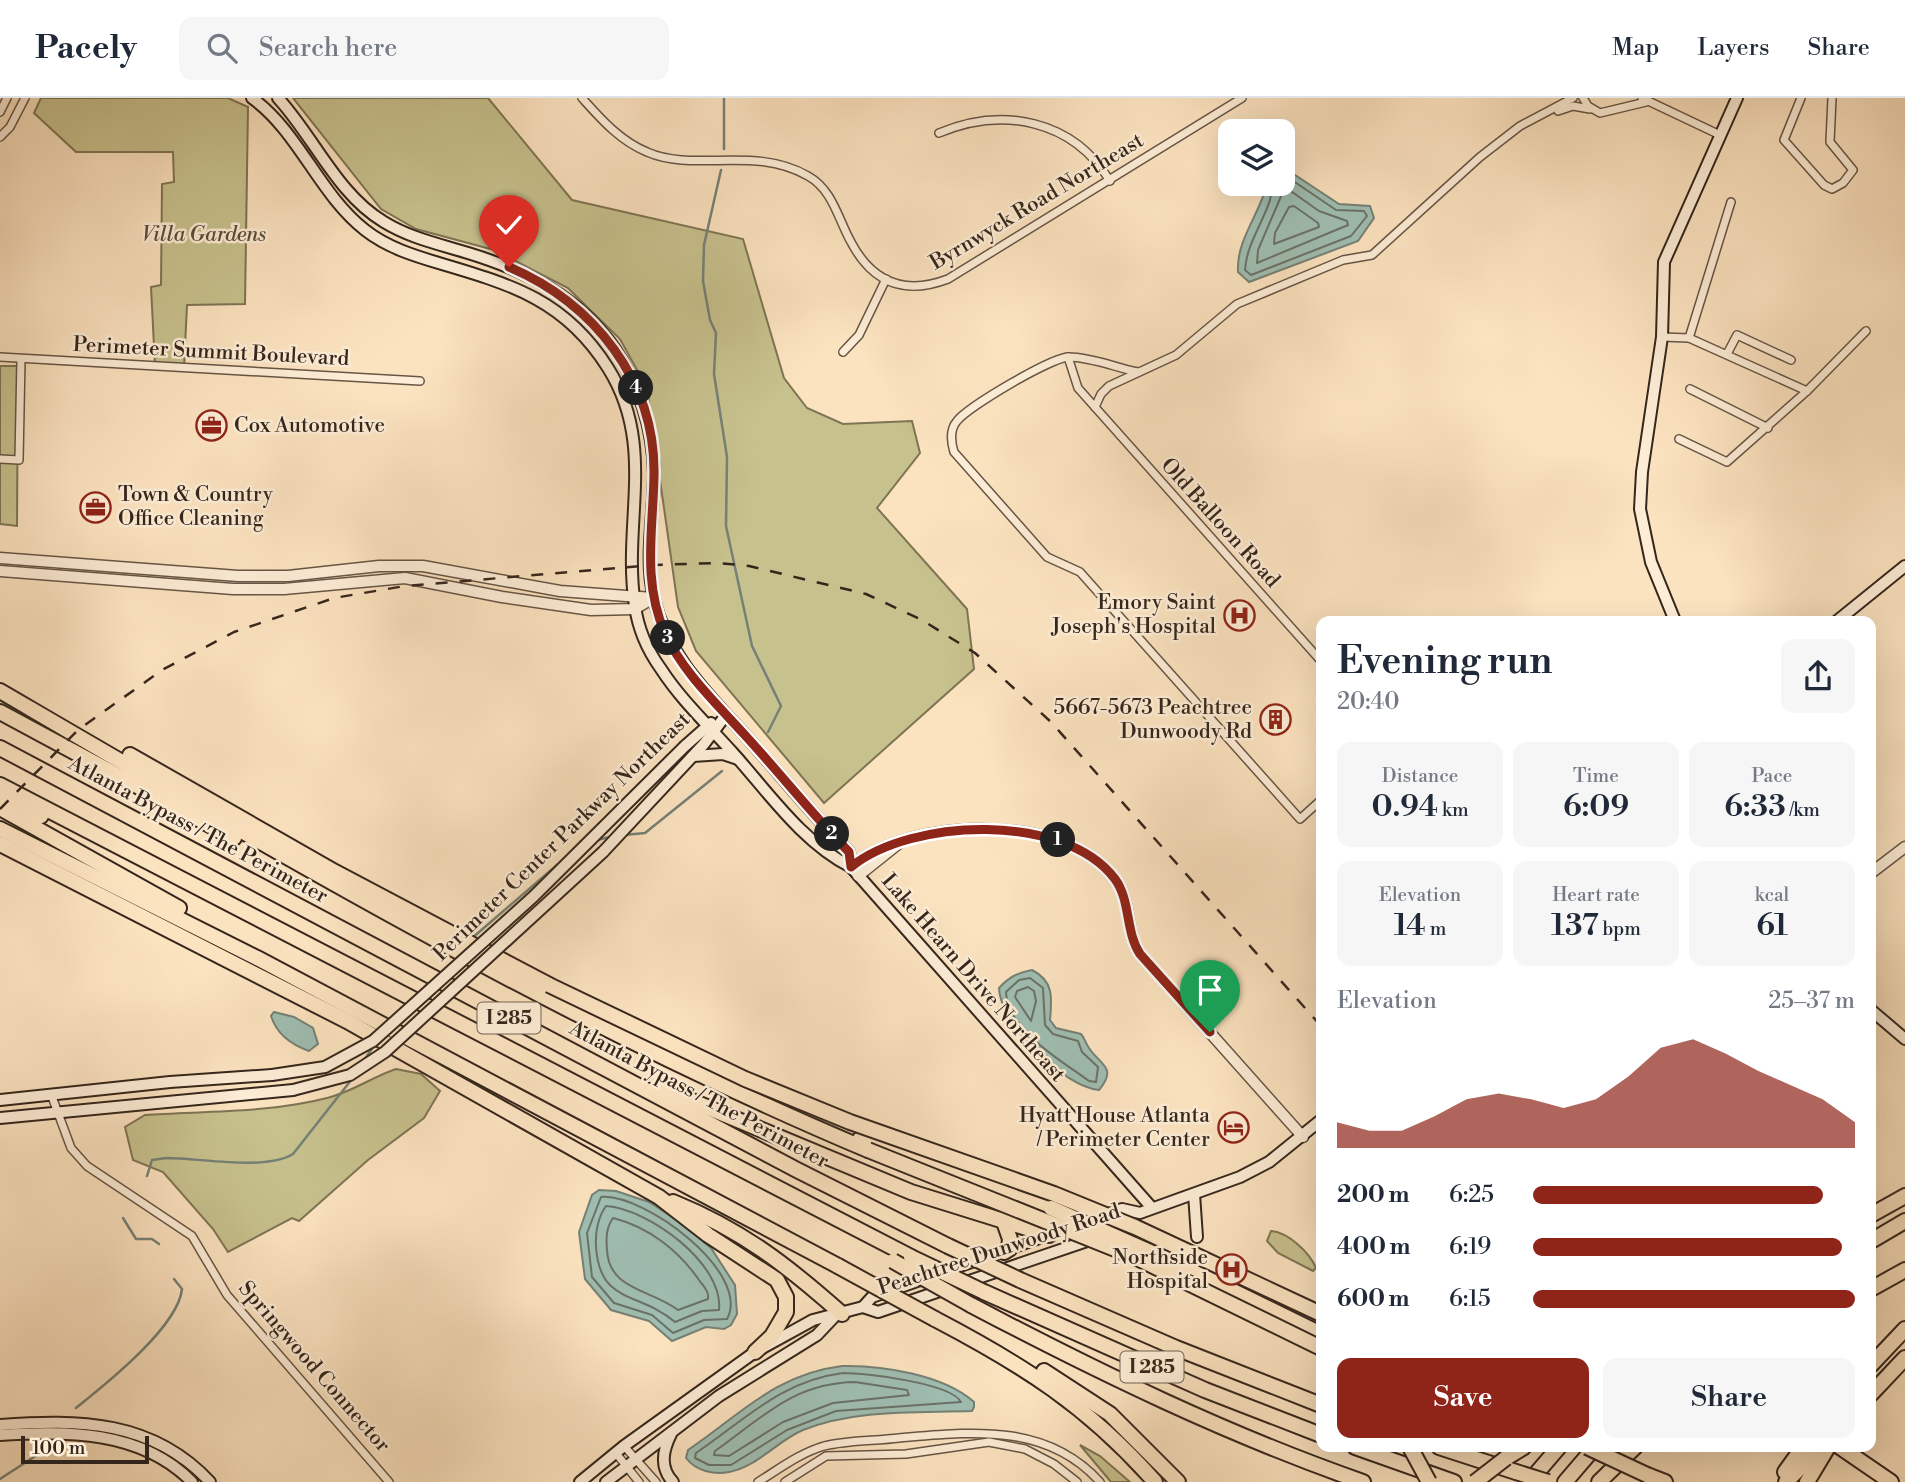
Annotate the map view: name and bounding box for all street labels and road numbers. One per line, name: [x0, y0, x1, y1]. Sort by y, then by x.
street label: Byrnwyck Road Northeast: [925, 128, 1149, 277]
street label: Perimeter Summit Boulevard: [72, 332, 350, 372]
street label: Old Balloon Road: [1155, 453, 1285, 593]
street label: Perimeter Center Parkway Northeast: [428, 707, 696, 967]
street label: Atlanta Bypass / The Perimeter: [63, 750, 332, 910]
street label: Lake Hearn Drive Northeast: [875, 869, 1071, 1088]
road number: I 285: [477, 1002, 540, 1034]
street label: Atlanta Bypass / The Perimeter: [564, 1015, 833, 1175]
street label: Peachtree Dunwoody Road: [875, 1199, 1123, 1301]
street label: Springwood Connector: [232, 1276, 396, 1458]
road number: I 285: [1120, 1352, 1184, 1382]

